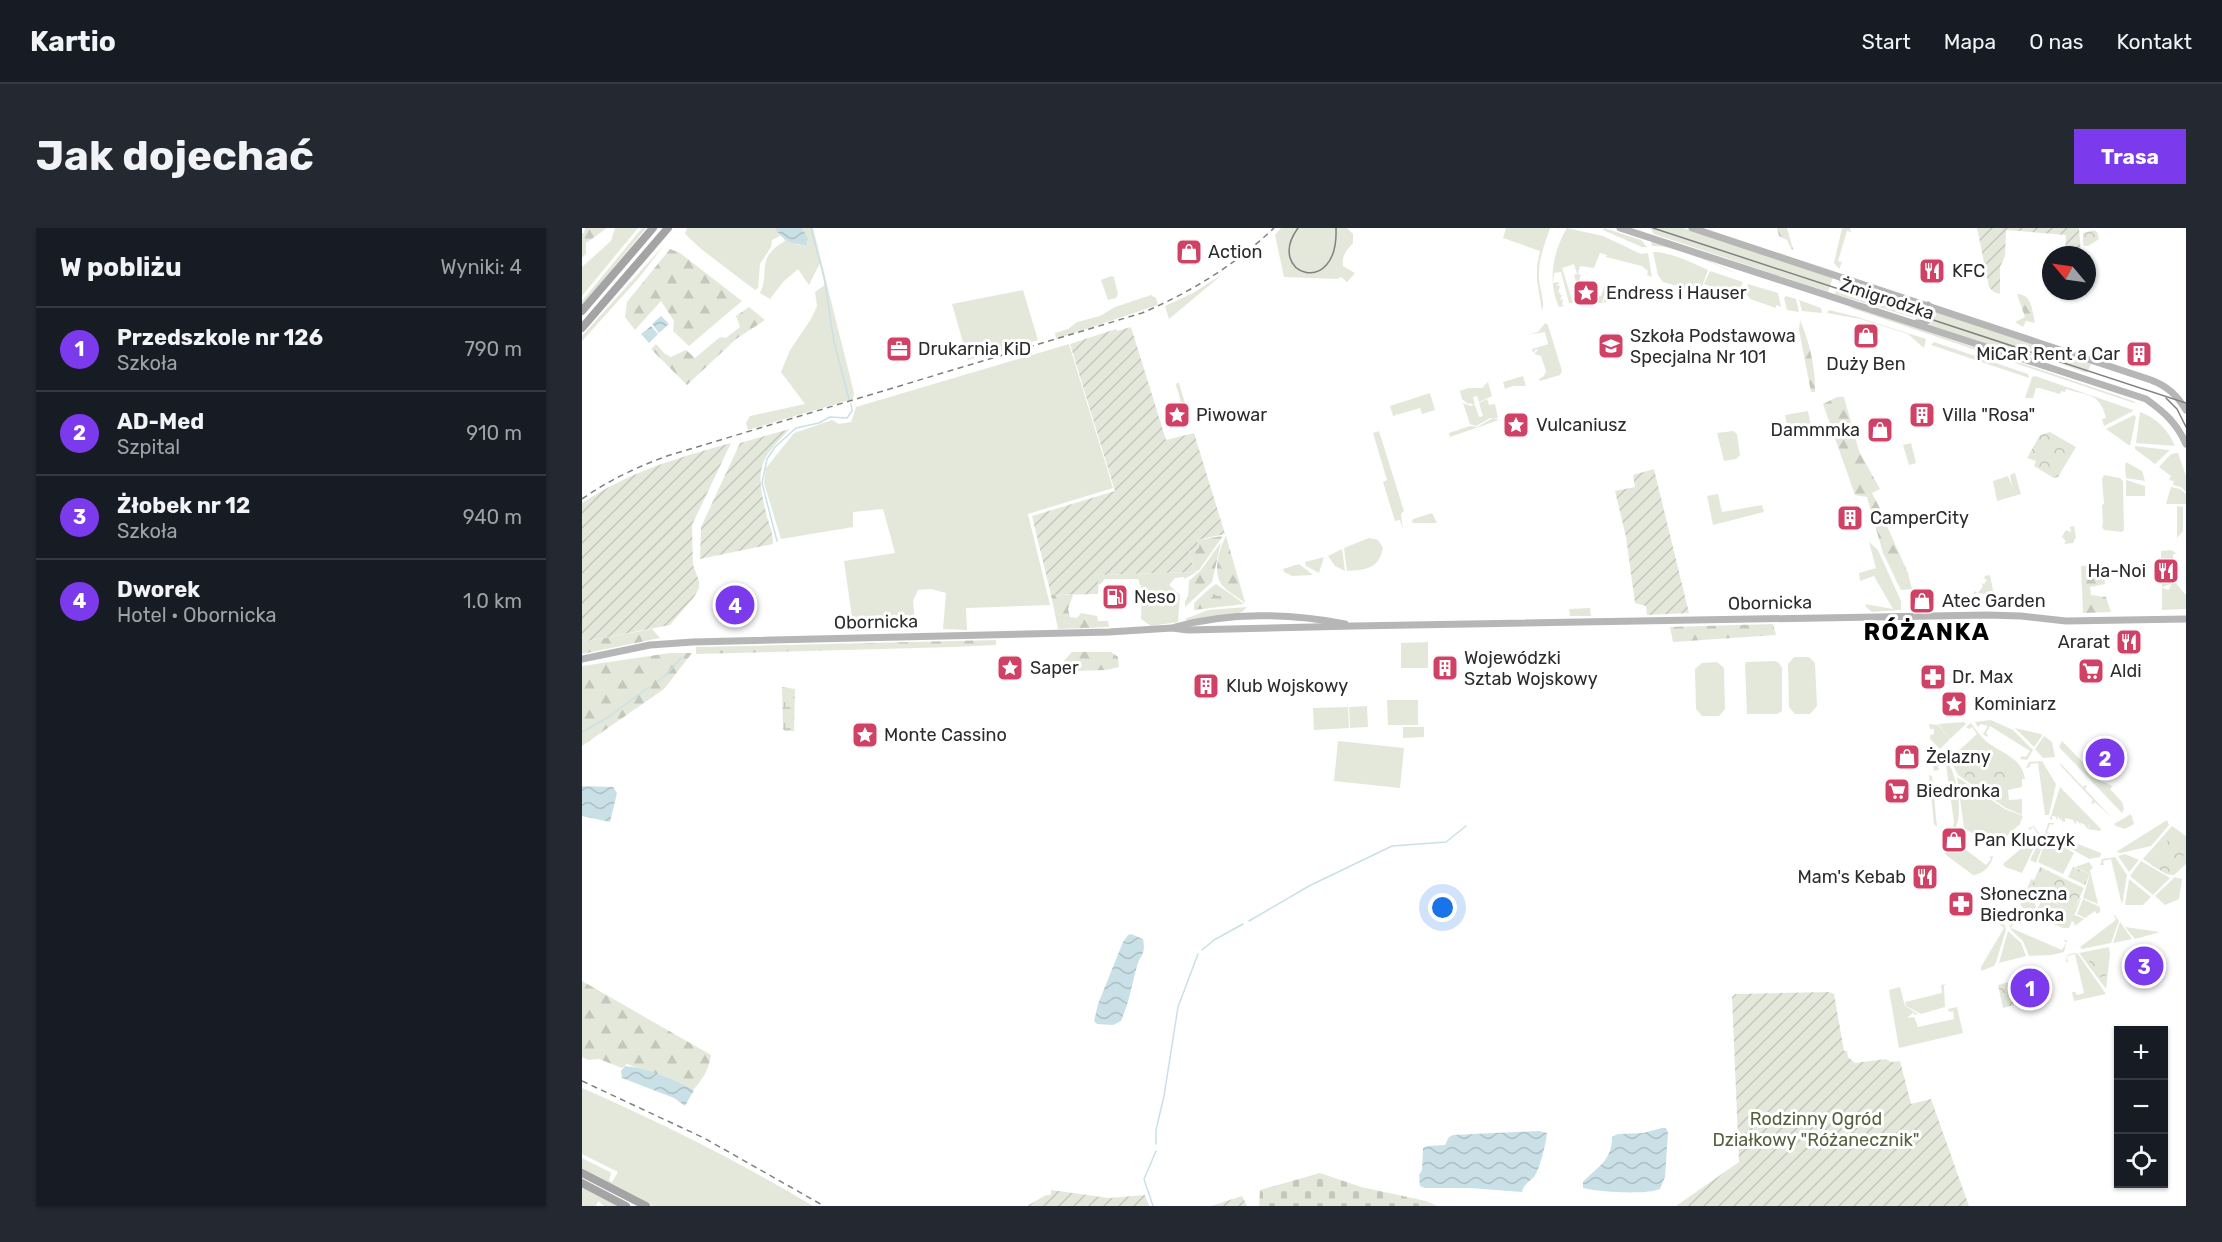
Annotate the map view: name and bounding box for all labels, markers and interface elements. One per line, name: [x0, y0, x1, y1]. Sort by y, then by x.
text: Kartio: [30, 25, 116, 58]
text: Start: [1862, 29, 1911, 54]
text: Mapa: [1944, 29, 1996, 54]
text: O nas: [2029, 29, 2084, 54]
text: Kontakt: [2117, 29, 2192, 54]
button: Trasa: [2074, 129, 2186, 184]
text: Jak dojechać: [36, 131, 314, 181]
shop icon: Action: [1174, 237, 1204, 267]
place label: Action: [1208, 241, 1263, 263]
north arrow: [2042, 246, 2096, 300]
text: W pobliżu: [60, 252, 182, 283]
text: Wyniki: 4: [440, 255, 522, 279]
restaurant icon: KFC: [1917, 256, 1947, 286]
place label: KFC: [1952, 260, 1985, 282]
street label: Żmigrodzka: [1837, 273, 1937, 325]
place icon: Endress i Hauser: [1571, 278, 1601, 308]
place label: Endress i Hauser: [1606, 282, 1747, 304]
shop icon: Duży Ben: [1851, 321, 1881, 351]
text: Przedszkole nr 126: [117, 324, 323, 351]
place label: Szkoła Podstawowa Specjalna Nr 101: [1630, 325, 1796, 368]
school or university icon: Szkoła Podstawowa Specjalna Nr 101: [1596, 331, 1626, 361]
office icon: Drukarnia KiD: [884, 334, 914, 364]
text: 1: [75, 337, 84, 361]
text: 790 m: [465, 337, 522, 361]
place label: Drukarnia KiD: [918, 338, 1031, 360]
building icon: MiCaR Rent a Car: [2124, 339, 2154, 369]
place label: MiCaR Rent a Car: [1976, 343, 2120, 365]
text: Szkoła: [117, 351, 178, 375]
place label: Duży Ben: [1826, 353, 1906, 375]
place icon: Piwowar: [1162, 400, 1192, 430]
building icon: Villa "Rosa": [1907, 400, 1937, 430]
place label: Piwowar: [1196, 404, 1267, 426]
place label: Villa "Rosa": [1942, 404, 2035, 426]
text: AD-Med: [117, 408, 204, 435]
place icon: Vulcaniusz: [1501, 410, 1531, 440]
place label: Vulcaniusz: [1536, 414, 1627, 436]
shop icon: Dammmka: [1865, 415, 1895, 445]
place label: Dammmka: [1771, 419, 1860, 441]
text: 2: [73, 421, 86, 445]
text: 910 m: [466, 421, 522, 445]
text: Szpital: [117, 435, 180, 459]
text: Żłobek nr 12: [117, 492, 250, 519]
building icon: CamperCity: [1835, 503, 1865, 533]
text: 3: [73, 505, 86, 529]
text: 940 m: [463, 505, 522, 529]
place label: CamperCity: [1870, 507, 1969, 529]
text: Szkoła: [117, 519, 178, 543]
restaurant icon: Ha-Noi: [2151, 556, 2181, 586]
place label: Ha-Noi: [2087, 560, 2146, 582]
text: Dworek: [117, 576, 200, 603]
pin: 4: [716, 582, 754, 628]
fuel station icon: Neso: [1100, 582, 1130, 612]
place label: Neso: [1134, 586, 1176, 608]
shop icon: Atec Garden: [1907, 586, 1937, 616]
text: 4: [73, 589, 86, 613]
text: 1.0 km: [463, 589, 522, 613]
place label: Atec Garden: [1942, 590, 2046, 612]
street label: Obornicka: [1728, 591, 1812, 615]
text: Hotel · Obornicka: [117, 603, 277, 627]
street label: Obornicka: [834, 610, 918, 634]
district label: RÓŻANKA: [1863, 617, 1991, 646]
restaurant icon: Ararat: [2114, 627, 2144, 657]
place label: Ararat: [2058, 631, 2110, 653]
place label: Wojewódzki Sztab Wojskowy: [1464, 647, 1598, 690]
place icon: Saper: [995, 653, 1025, 683]
building icon: Wojewódzki Sztab Wojskowy: [1430, 653, 1460, 683]
supermarket icon: Aldi: [2076, 656, 2106, 686]
place label: Saper: [1030, 657, 1079, 679]
place label: Aldi: [2110, 660, 2142, 682]
pharmacy icon: Dr. Max: [1918, 662, 1948, 692]
place label: Dr. Max: [1952, 666, 2013, 688]
building icon: Klub Wojskowy: [1191, 671, 1221, 701]
place label: Klub Wojskowy: [1226, 675, 1348, 697]
place icon: Kominiarz: [1939, 689, 1969, 719]
place label: Kominiarz: [1974, 693, 2056, 715]
place icon: Monte Cassino: [850, 720, 880, 750]
place label: Monte Cassino: [884, 724, 1007, 746]
pin: 2: [2086, 736, 2125, 780]
shop icon: Żelazny: [1892, 742, 1922, 772]
place label: Żelazny: [1926, 746, 1991, 768]
supermarket icon: Biedronka: [1882, 776, 1912, 806]
place label: Biedronka: [1916, 780, 2000, 802]
shop icon: Pan Kluczyk: [1939, 825, 1969, 855]
place label: Pan Kluczyk: [1974, 829, 2076, 851]
restaurant icon: Mam's Kebab: [1910, 862, 1940, 892]
place label: Mam's Kebab: [1797, 866, 1906, 888]
place label: Słoneczna Biedronka: [1980, 883, 2067, 926]
pharmacy icon: Słoneczna Biedronka: [1946, 889, 1976, 919]
your location: [1428, 893, 1457, 922]
pin: 3: [2124, 944, 2164, 988]
pin: 1: [2010, 966, 2050, 1011]
map controls: [2114, 1026, 2168, 1188]
button: +: [2114, 1026, 2168, 1080]
button: −: [2114, 1080, 2168, 1134]
park label: Rodzinny Ogród Działkowy "Różanecznik": [1712, 1108, 1920, 1151]
button: locate: [2114, 1134, 2168, 1188]

